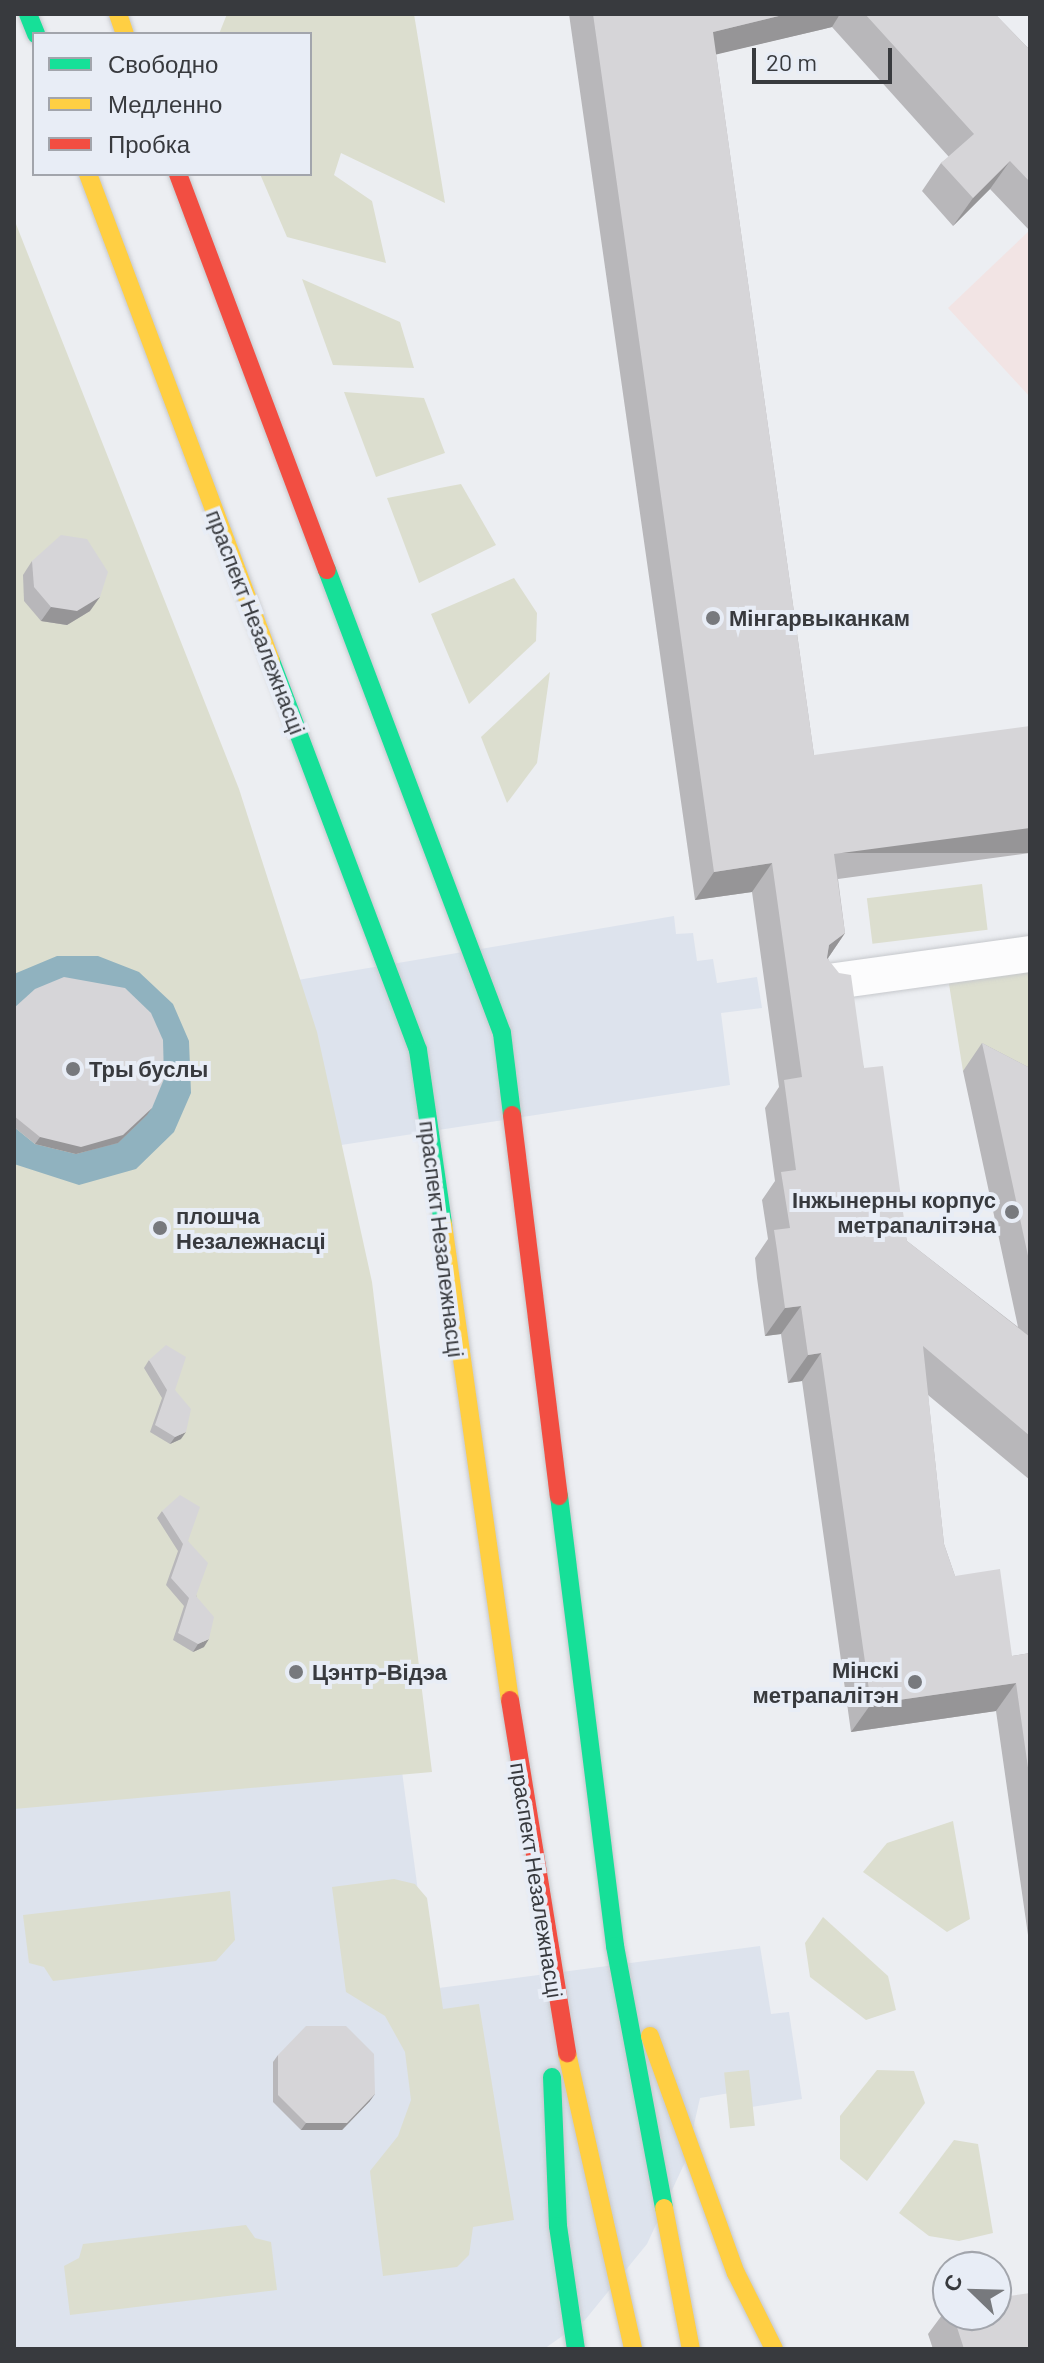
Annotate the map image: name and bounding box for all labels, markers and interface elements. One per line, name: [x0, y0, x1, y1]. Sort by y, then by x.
legend: [32, 32, 312, 176]
scale bar: [756, 32, 896, 82]
text: 20 m: [766, 47, 817, 76]
text: Свободно: [108, 49, 218, 78]
text: Медленно: [108, 89, 222, 118]
text: Пробка: [108, 129, 190, 158]
street label: праспект Незалежнасці: [201, 506, 311, 738]
place label: Мінгарвыканкам: [729, 605, 910, 631]
marker: Мінгарвыканкам: [704, 609, 722, 627]
place label: Тры буслы: [89, 1056, 208, 1082]
marker: Тры буслы: [64, 1060, 82, 1078]
street label: праспект Незалежнасці: [414, 1119, 470, 1359]
place label: Інжынерны корпус метрапалітэна: [792, 1186, 996, 1238]
place label: плошча Незалежнасці: [176, 1202, 326, 1254]
marker: Інжынерны корпус метрапалітэна: [1003, 1203, 1021, 1221]
marker: плошча Незалежнасці: [151, 1219, 169, 1237]
place label: Мінскі метрапалітэн: [753, 1656, 899, 1708]
place label: Цэнтр-Відэа: [312, 1659, 447, 1685]
marker: Цэнтр-Відэа: [287, 1663, 305, 1681]
marker: Мінскі метрапалітэн: [906, 1673, 924, 1691]
street label: праспект Незалежнасці: [505, 1760, 569, 2000]
north arrow: [932, 2251, 1012, 2331]
text: С: [937, 2270, 967, 2295]

